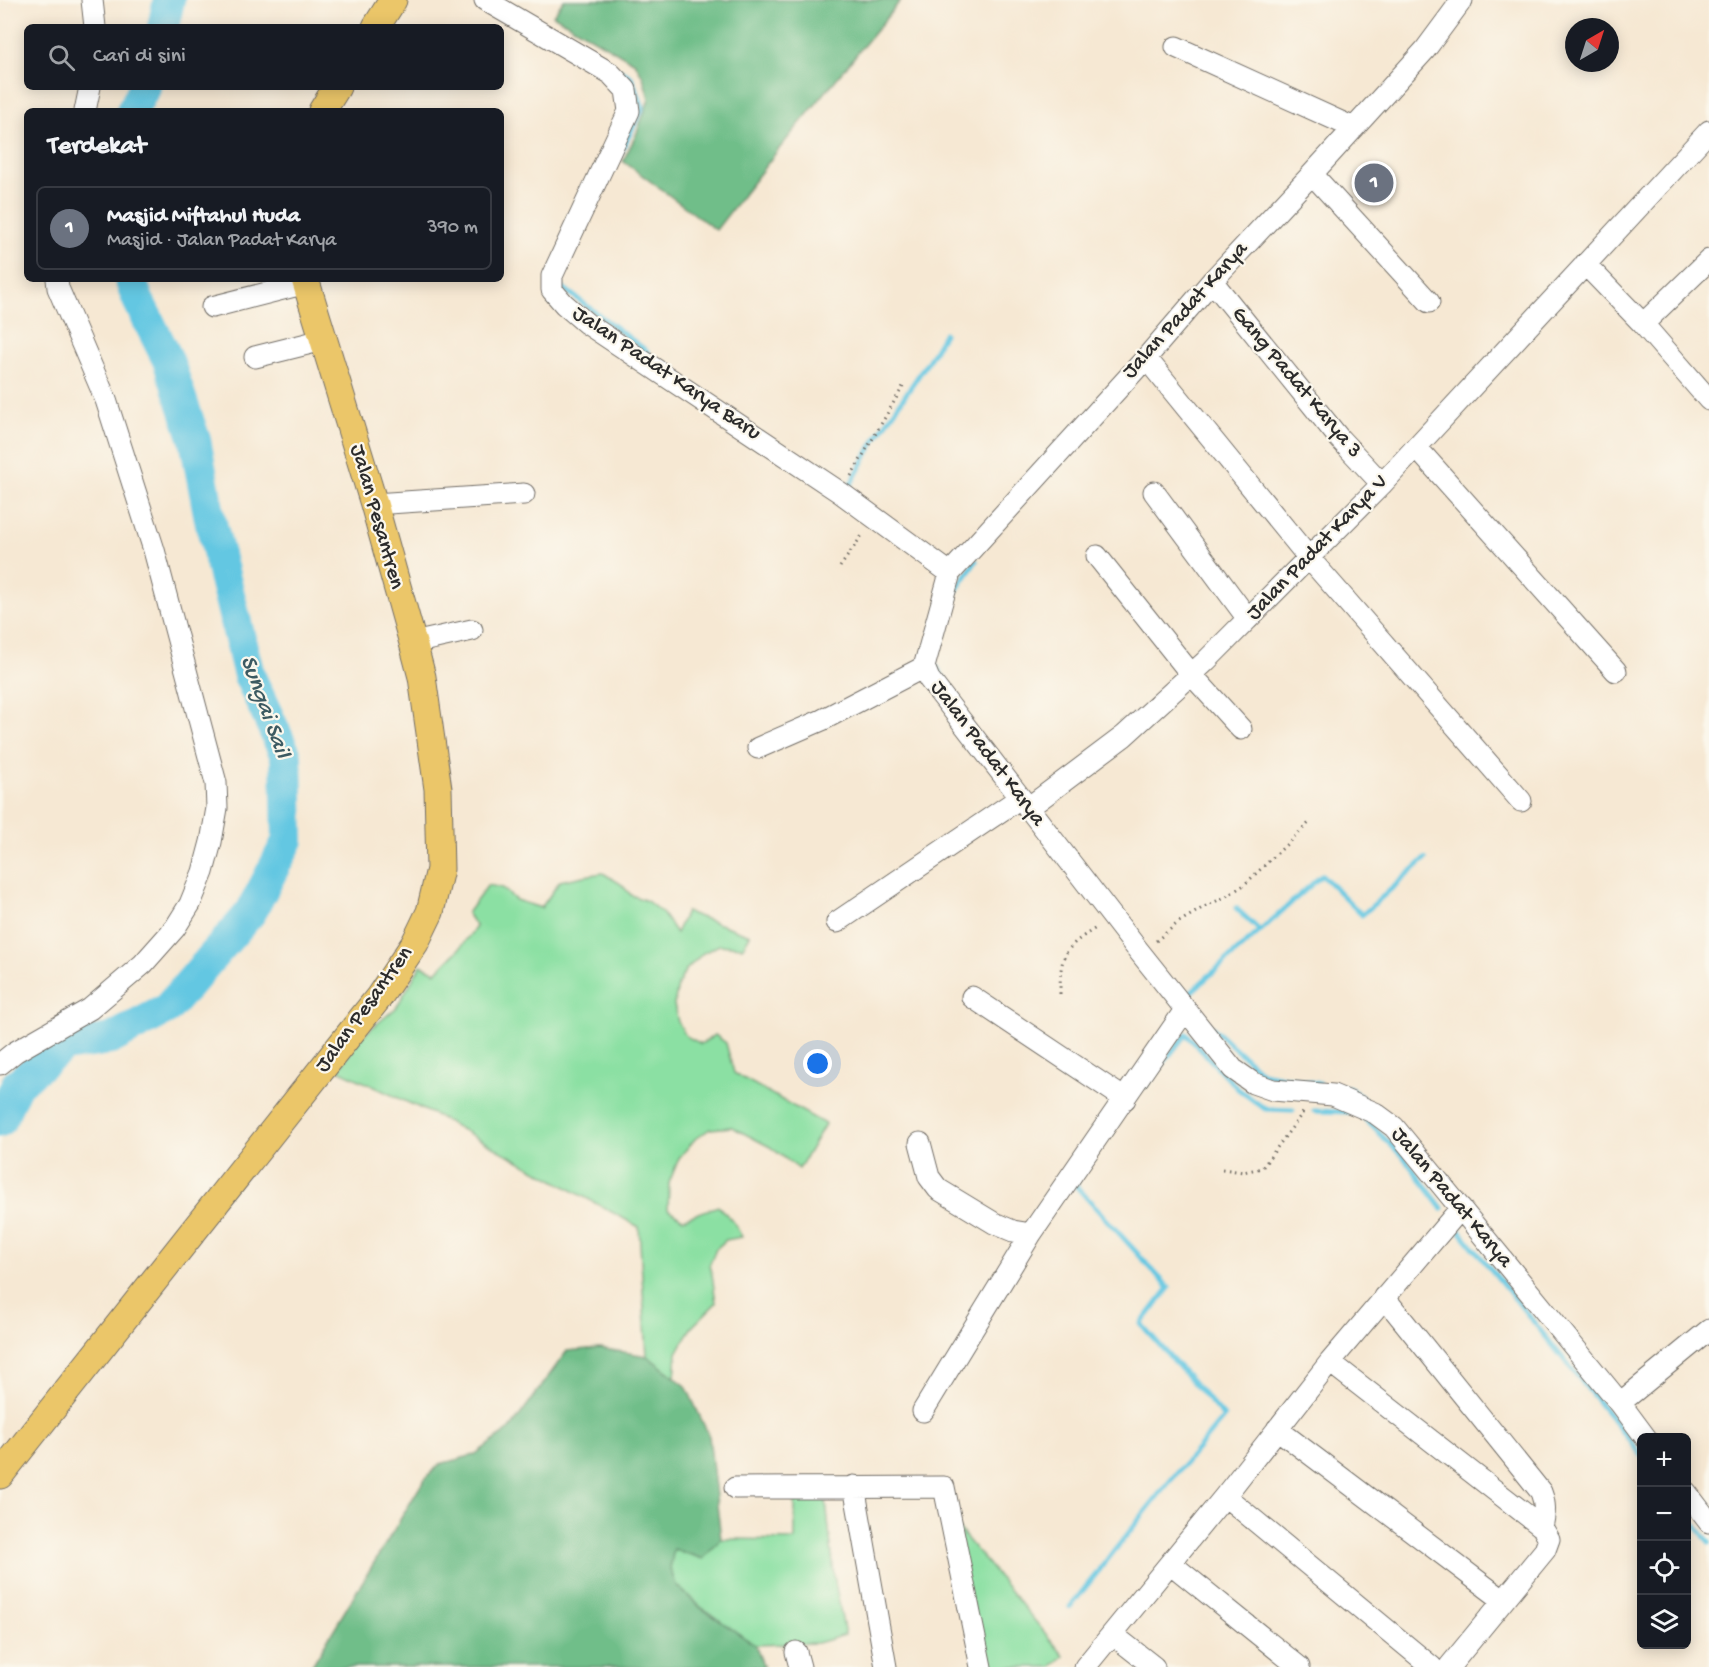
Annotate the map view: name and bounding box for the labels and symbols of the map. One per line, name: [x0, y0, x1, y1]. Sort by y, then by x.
north arrow: [1565, 18, 1619, 72]
pin: 1: [1354, 160, 1394, 206]
street label: Jalan Padat Karya: [1118, 237, 1255, 385]
street label: Jalan Padat Karya Baru: [567, 301, 765, 447]
street label: Gang Padat Karya 3: [1225, 302, 1367, 464]
street label: Jalan Pesantren: [343, 442, 409, 593]
street label: Jalan Padat Karya V: [1242, 470, 1394, 626]
water label: Sungai Sail: [232, 652, 296, 764]
street label: Jalan Padat Karya: [924, 676, 1051, 832]
street label: Jalan Pesantren: [311, 941, 420, 1078]
your location: [803, 1049, 832, 1078]
street label: Jalan Padat Karya: [1385, 1122, 1518, 1274]

